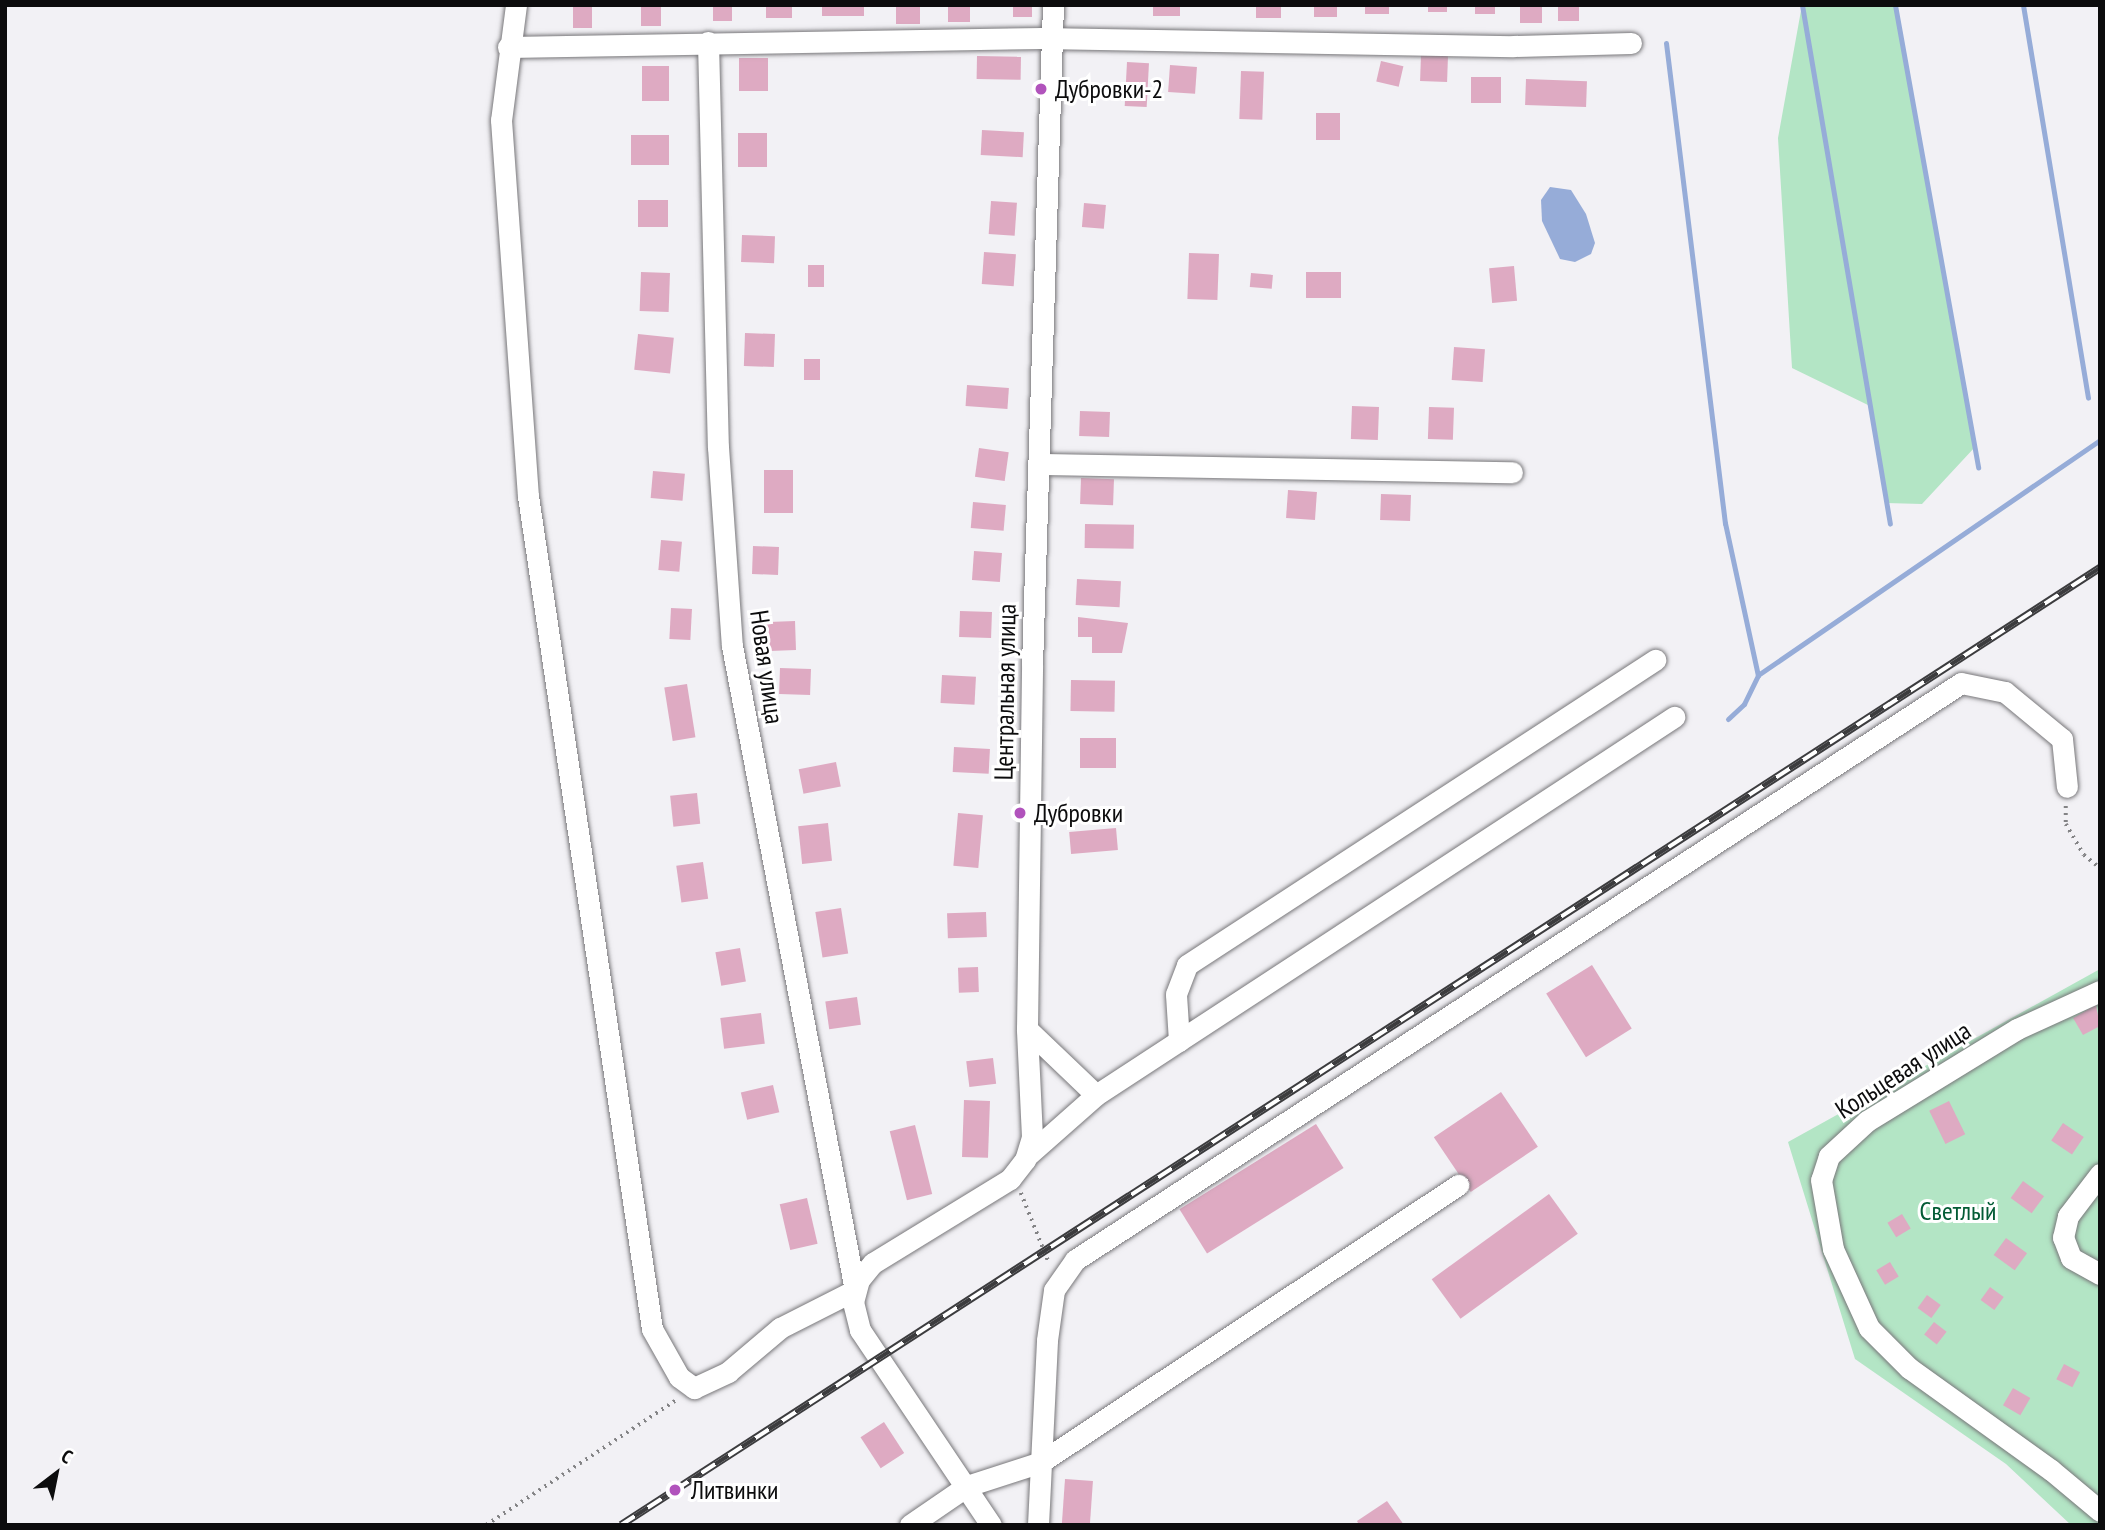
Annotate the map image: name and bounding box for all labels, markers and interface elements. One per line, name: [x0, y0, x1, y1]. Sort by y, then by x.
place label: Дубровки-2: [1055, 73, 1163, 105]
marker: Дубровки-2: [1033, 81, 1049, 97]
street label: Центральная улица: [988, 603, 1022, 781]
street label: Новая улица: [744, 608, 790, 726]
place label: Дубровки: [1034, 797, 1123, 829]
marker: Дубровки: [1012, 805, 1028, 821]
street label: Кольцевая улица: [1829, 1015, 1977, 1125]
park label: Светлый: [1920, 1195, 1996, 1227]
north arrow: [21, 1439, 91, 1509]
text: С: [57, 1444, 77, 1469]
place label: Литвинки: [691, 1474, 778, 1506]
marker: Литвинки: [665, 1480, 685, 1500]

